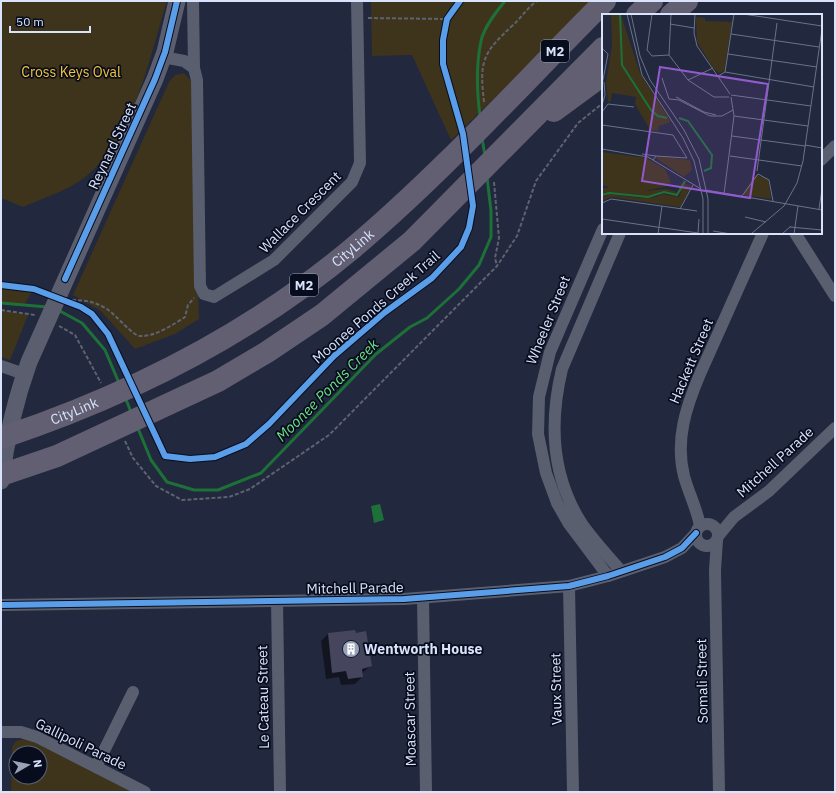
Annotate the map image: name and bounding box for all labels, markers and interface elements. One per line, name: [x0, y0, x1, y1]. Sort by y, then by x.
scale bar: [10, 8, 90, 34]
text: 50 m: [16, 14, 44, 29]
inset map: [602, 14, 822, 234]
road number: M2: [541, 40, 569, 62]
park label: Cross Keys Oval: [21, 63, 121, 81]
street label: Reynard Street: [84, 100, 140, 192]
street label: Wallace Crescent: [255, 167, 345, 257]
street label: CityLink: [328, 225, 378, 271]
street label: Moonee Ponds Creek Trail: [309, 247, 444, 367]
street label: Wheeler Street: [522, 273, 574, 367]
road number: M2: [290, 274, 318, 296]
street label: Hackett Street: [665, 316, 717, 406]
water label: Moonee Ponds Creek: [272, 334, 383, 445]
street label: CityLink: [48, 393, 101, 429]
street label: Mitchell Parade: [733, 423, 817, 501]
street label: Mitchell Parade: [306, 578, 404, 598]
street label: Somali Street: [692, 638, 712, 723]
building icon: Wentworth House: [341, 639, 361, 659]
place label: Wentworth House: [364, 640, 483, 658]
street label: Le Cateau Street: [253, 645, 273, 749]
street label: Vaux Street: [546, 653, 566, 725]
street label: Moascar Street: [400, 671, 420, 767]
street label: Gallipoli Parade: [33, 714, 130, 774]
north arrow: [8, 745, 48, 785]
text: N: [30, 758, 45, 768]

